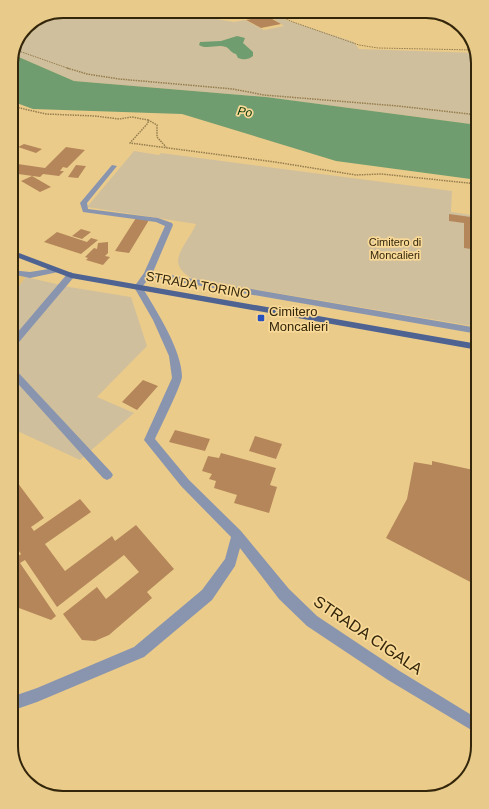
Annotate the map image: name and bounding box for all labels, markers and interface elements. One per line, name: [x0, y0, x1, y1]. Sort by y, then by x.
water label: Po: [237, 104, 254, 120]
park label: Cimitero di Moncalieri: [369, 236, 421, 261]
street label: STRADA TORINO: [145, 268, 251, 302]
place label: Cimitero Moncalieri: [269, 304, 328, 334]
marker: Cimitero Moncalieri: [256, 313, 266, 323]
street label: STRADA CIGALA: [311, 592, 426, 678]

